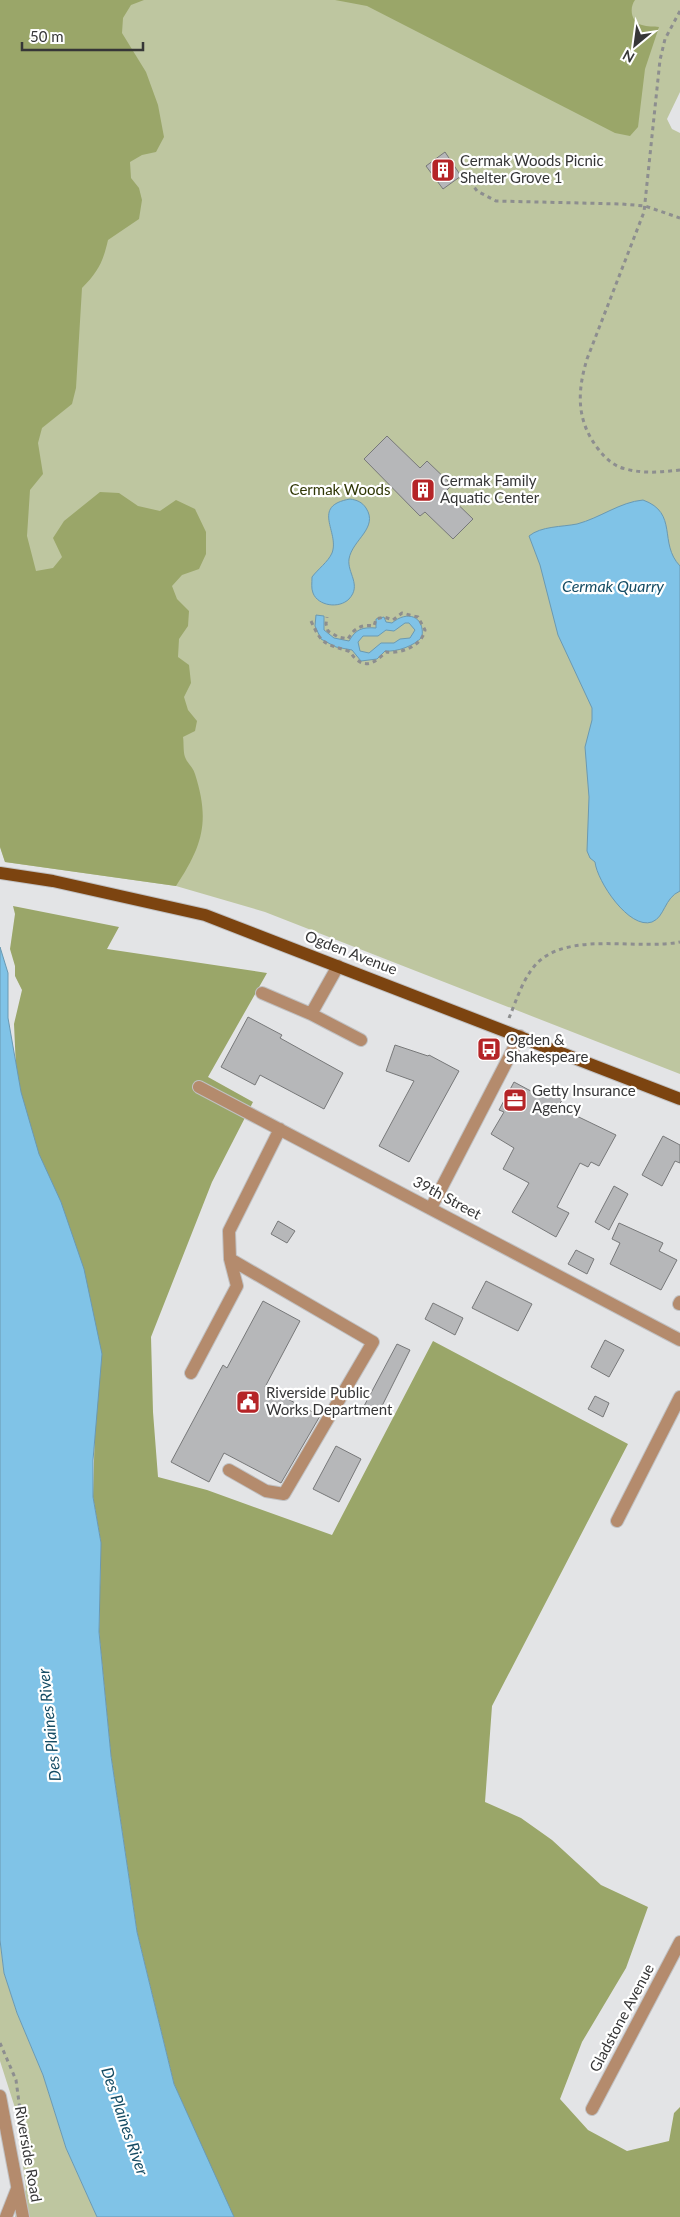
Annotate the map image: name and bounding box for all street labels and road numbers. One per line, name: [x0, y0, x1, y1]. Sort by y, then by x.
street label: Ogden Avenue: [303, 926, 400, 978]
street label: 39th Street: [410, 1172, 485, 1223]
street label: Gladstone Avenue: [585, 1960, 657, 2075]
street label: Riverside Road: [12, 2104, 46, 2203]

